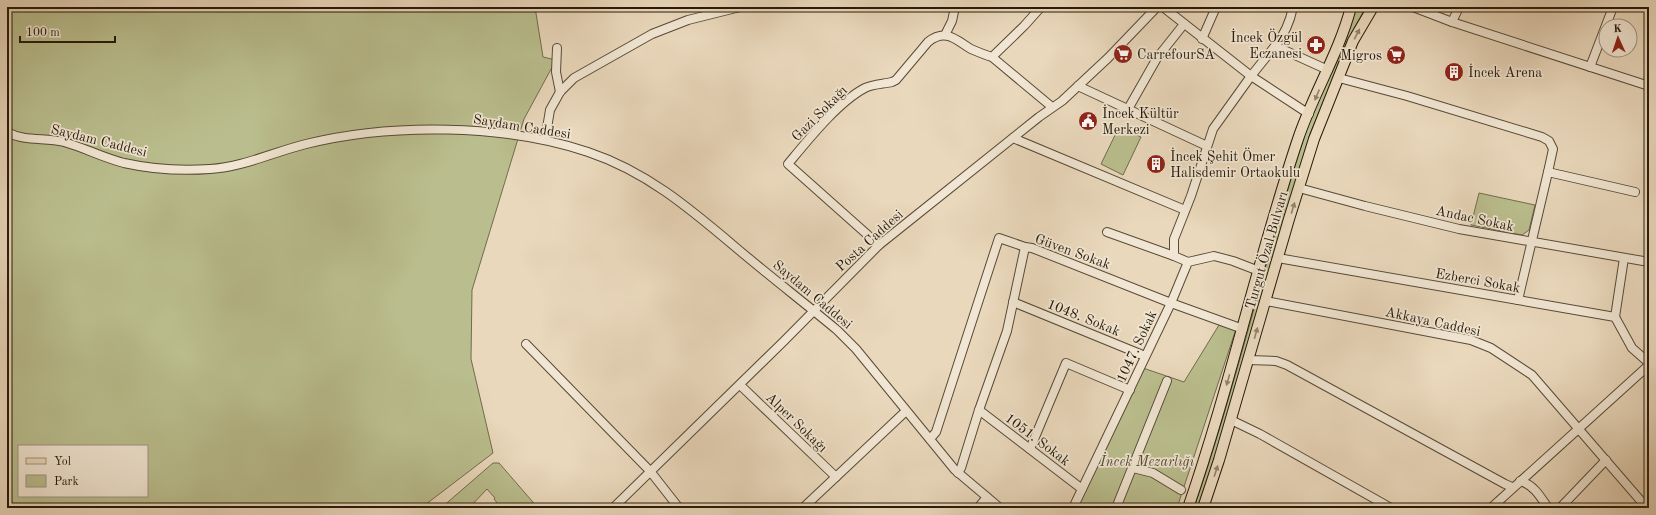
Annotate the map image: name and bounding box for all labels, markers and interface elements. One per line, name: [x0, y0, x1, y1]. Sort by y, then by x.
scale bar: [20, 18, 115, 44]
north arrow: [1598, 18, 1638, 58]
text: K: [1613, 24, 1623, 35]
text: 100 m: [26, 27, 60, 39]
place label: İncek Özgül Eczanesi: [1230, 28, 1302, 61]
one-way arrow: [1354, 28, 1361, 40]
pharmacy icon: İncek Özgül Eczanesi: [1305, 34, 1327, 56]
supermarket icon: CarrefourSA: [1112, 43, 1134, 65]
supermarket icon: Migros: [1385, 44, 1407, 66]
place label: CarrefourSA: [1137, 48, 1215, 62]
place label: Migros: [1340, 49, 1382, 63]
building icon: İncek Arena: [1443, 61, 1465, 83]
place label: İncek Arena: [1468, 63, 1542, 80]
street label: Gazi Sokağı: [789, 83, 850, 144]
one-way arrow: [1313, 90, 1319, 102]
place label: İncek Kültür Merkezi: [1102, 104, 1179, 137]
public building icon: İncek Kültür Merkezi: [1077, 110, 1099, 132]
street label: Saydam Caddesi: [472, 112, 572, 142]
street label: Saydam Caddesi: [49, 122, 148, 160]
place label: İncek Şehit Ömer Halisdemir Ortaokulu: [1170, 147, 1301, 180]
building icon: İncek Şehit Ömer Halisdemir Ortaokulu: [1145, 153, 1167, 175]
street label: Turgut Özal Bulvarı: [1241, 189, 1291, 311]
one-way arrow: [1290, 202, 1296, 214]
street label: Andac Sokak: [1434, 204, 1515, 234]
street label: Posta Caddesi: [833, 207, 906, 274]
street label: Güven Sokak: [1033, 232, 1112, 272]
street label: Saydam Caddesi: [770, 258, 855, 332]
street label: Ezberci Sokak: [1434, 267, 1521, 295]
street label: 1048. Sokak: [1045, 297, 1122, 339]
street label: Akkaya Caddesi: [1384, 305, 1482, 339]
street label: 1047. Sokak: [1114, 308, 1160, 384]
one-way arrow: [1253, 327, 1259, 339]
one-way arrow: [1225, 374, 1231, 386]
street label: Alper Sokağı: [763, 390, 830, 455]
street label: 1051. Sokak: [1002, 411, 1073, 469]
legend: [18, 445, 148, 497]
park label: İncek Mezarlığı: [1099, 452, 1194, 470]
text: Yol: [54, 456, 71, 468]
one-way arrow: [1213, 465, 1219, 477]
text: Park: [54, 476, 79, 488]

